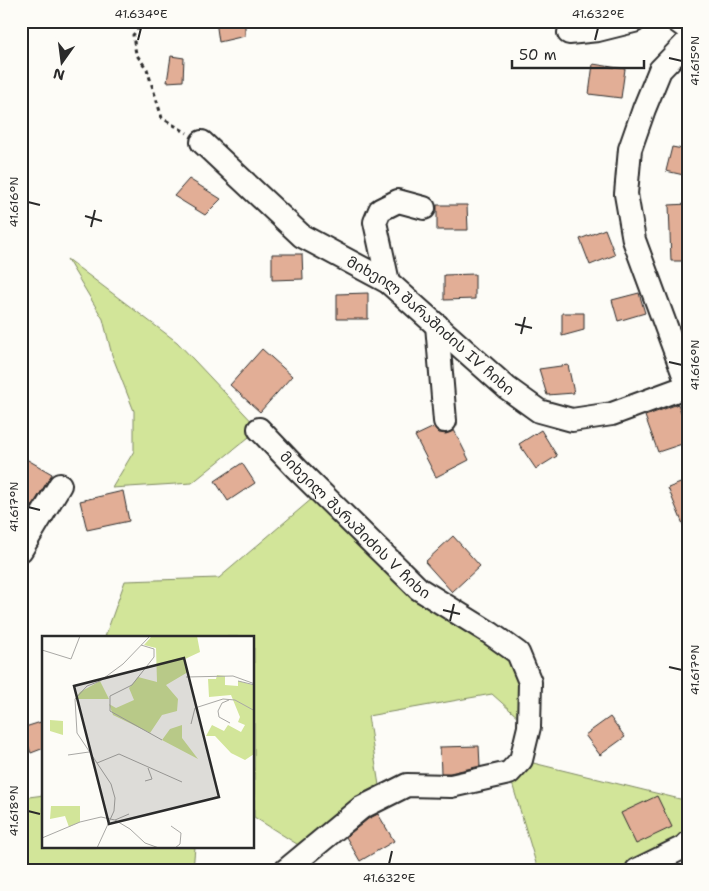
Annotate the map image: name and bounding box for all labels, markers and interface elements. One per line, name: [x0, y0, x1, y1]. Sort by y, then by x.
text: 41.634°E: [115, 6, 167, 22]
text: 41.632°E: [572, 6, 624, 22]
text: 41.615°N: [687, 36, 703, 86]
north arrow: [38, 38, 88, 88]
scale bar: [512, 38, 644, 70]
text: 50 m: [519, 45, 557, 65]
text: N: [51, 65, 66, 85]
text: 41.616°N: [6, 177, 22, 227]
street label: მიხეილ შარაშიძის IV ჩიხი: [343, 252, 518, 400]
text: 41.616°N: [687, 340, 703, 390]
street label: მიხეილ შარაშიძის V ჩიხი: [275, 447, 434, 603]
text: 41.617°N: [6, 482, 22, 532]
inset map: [42, 636, 255, 848]
text: 41.617°N: [687, 645, 703, 695]
text: 41.618°N: [6, 785, 22, 837]
text: 41.632°E: [363, 870, 415, 886]

